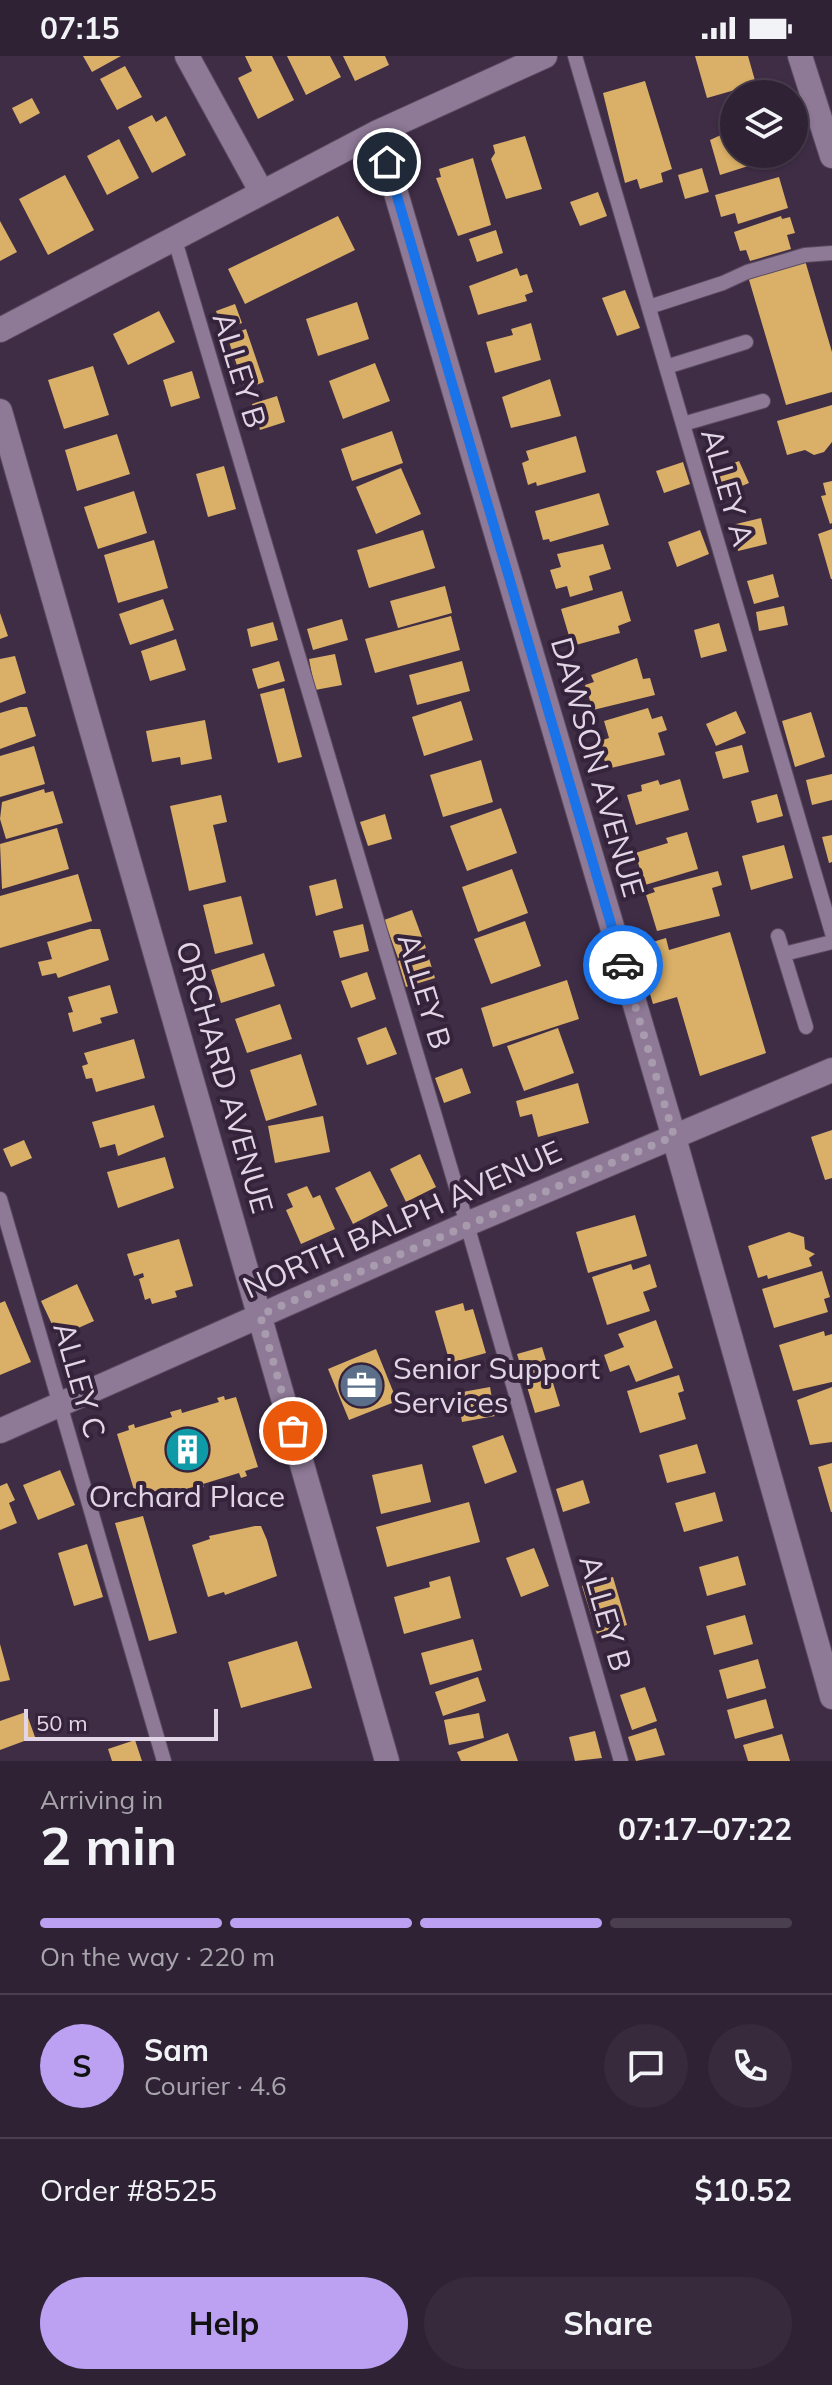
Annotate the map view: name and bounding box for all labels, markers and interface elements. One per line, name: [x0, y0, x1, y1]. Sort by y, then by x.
text: 07:15: [40, 9, 119, 47]
map controls: [720, 80, 808, 168]
button: layers: [720, 80, 808, 168]
pin: [353, 128, 421, 196]
icon: home: [365, 140, 409, 184]
street label: ALLEY B: [204, 308, 276, 432]
street label: ALLEY A: [693, 424, 763, 550]
street label: DAWSON AVENUE: [543, 633, 653, 901]
courier: [583, 925, 663, 1005]
street label: ALLEY B: [389, 929, 461, 1053]
street label: ORCHARD AVENUE: [168, 937, 282, 1217]
icon: car: [601, 943, 645, 987]
street label: NORTH BALPH AVENUE: [237, 1132, 567, 1306]
street label: ALLEY C: [45, 1318, 115, 1442]
place label: Senior Support Services: [393, 1349, 600, 1421]
office icon: Senior Support Services: [338, 1361, 386, 1409]
pin: [259, 1397, 327, 1465]
icon: bag: [271, 1409, 315, 1453]
building icon: Orchard Place: [163, 1426, 211, 1474]
place label: Orchard Place: [89, 1477, 285, 1515]
street label: ALLEY B: [571, 1551, 641, 1675]
scale bar: [24, 1705, 218, 1741]
text: 50 m: [36, 1709, 87, 1737]
text: Arriving in: [40, 1783, 163, 1816]
text: 07:17–07:22: [618, 1810, 792, 1848]
text: 2 min: [40, 1813, 177, 1878]
text: On the way · 220 m: [40, 1940, 275, 1973]
button: chat: [604, 2024, 688, 2108]
button: phone: [708, 2024, 792, 2108]
text: Sam: [144, 2031, 209, 2069]
text: S: [72, 2047, 92, 2085]
text: Courier · 4.6: [144, 2069, 287, 2102]
text: Order #8525: [40, 2171, 217, 2209]
text: $10.52: [695, 2171, 792, 2209]
button: Help: [40, 2277, 408, 2369]
button: Share: [424, 2277, 792, 2369]

